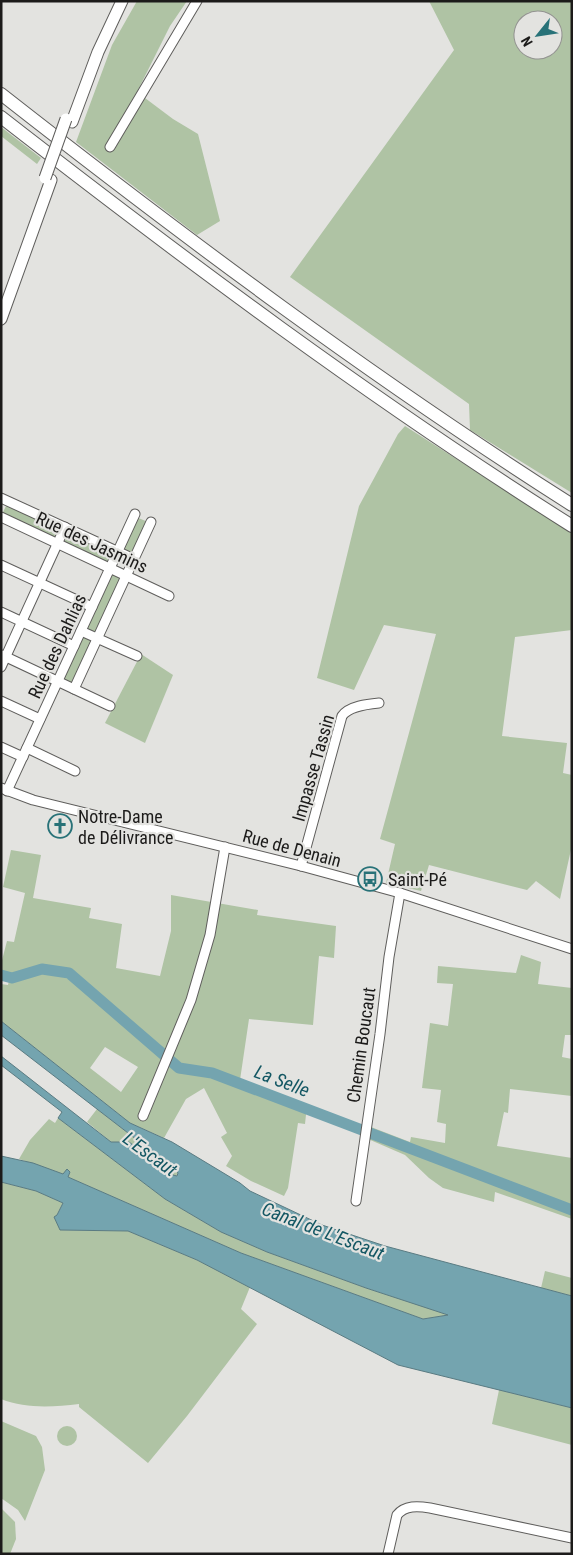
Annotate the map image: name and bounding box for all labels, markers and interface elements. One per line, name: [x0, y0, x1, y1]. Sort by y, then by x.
north arrow: [513, 10, 563, 60]
text: N: [518, 34, 536, 49]
street label: Rue des Jasmins: [33, 507, 151, 577]
street label: Rue des Dahlias: [24, 590, 90, 702]
street label: Impasse Tassin: [288, 712, 338, 824]
place label: Notre-Dame de Délivrance: [78, 806, 173, 848]
church icon: Notre-Dame de Délivrance: [47, 813, 73, 839]
street label: Rue de Denain: [240, 825, 344, 871]
bus stop icon: Saint-Pé: [357, 866, 383, 892]
place label: Saint-Pé: [388, 869, 447, 890]
street label: Chemin Boucaut: [343, 986, 379, 1104]
water label: La Selle: [251, 1060, 313, 1102]
water label: L'Escaut: [118, 1127, 182, 1182]
water label: Canal de L'Escaut: [259, 1197, 388, 1265]

